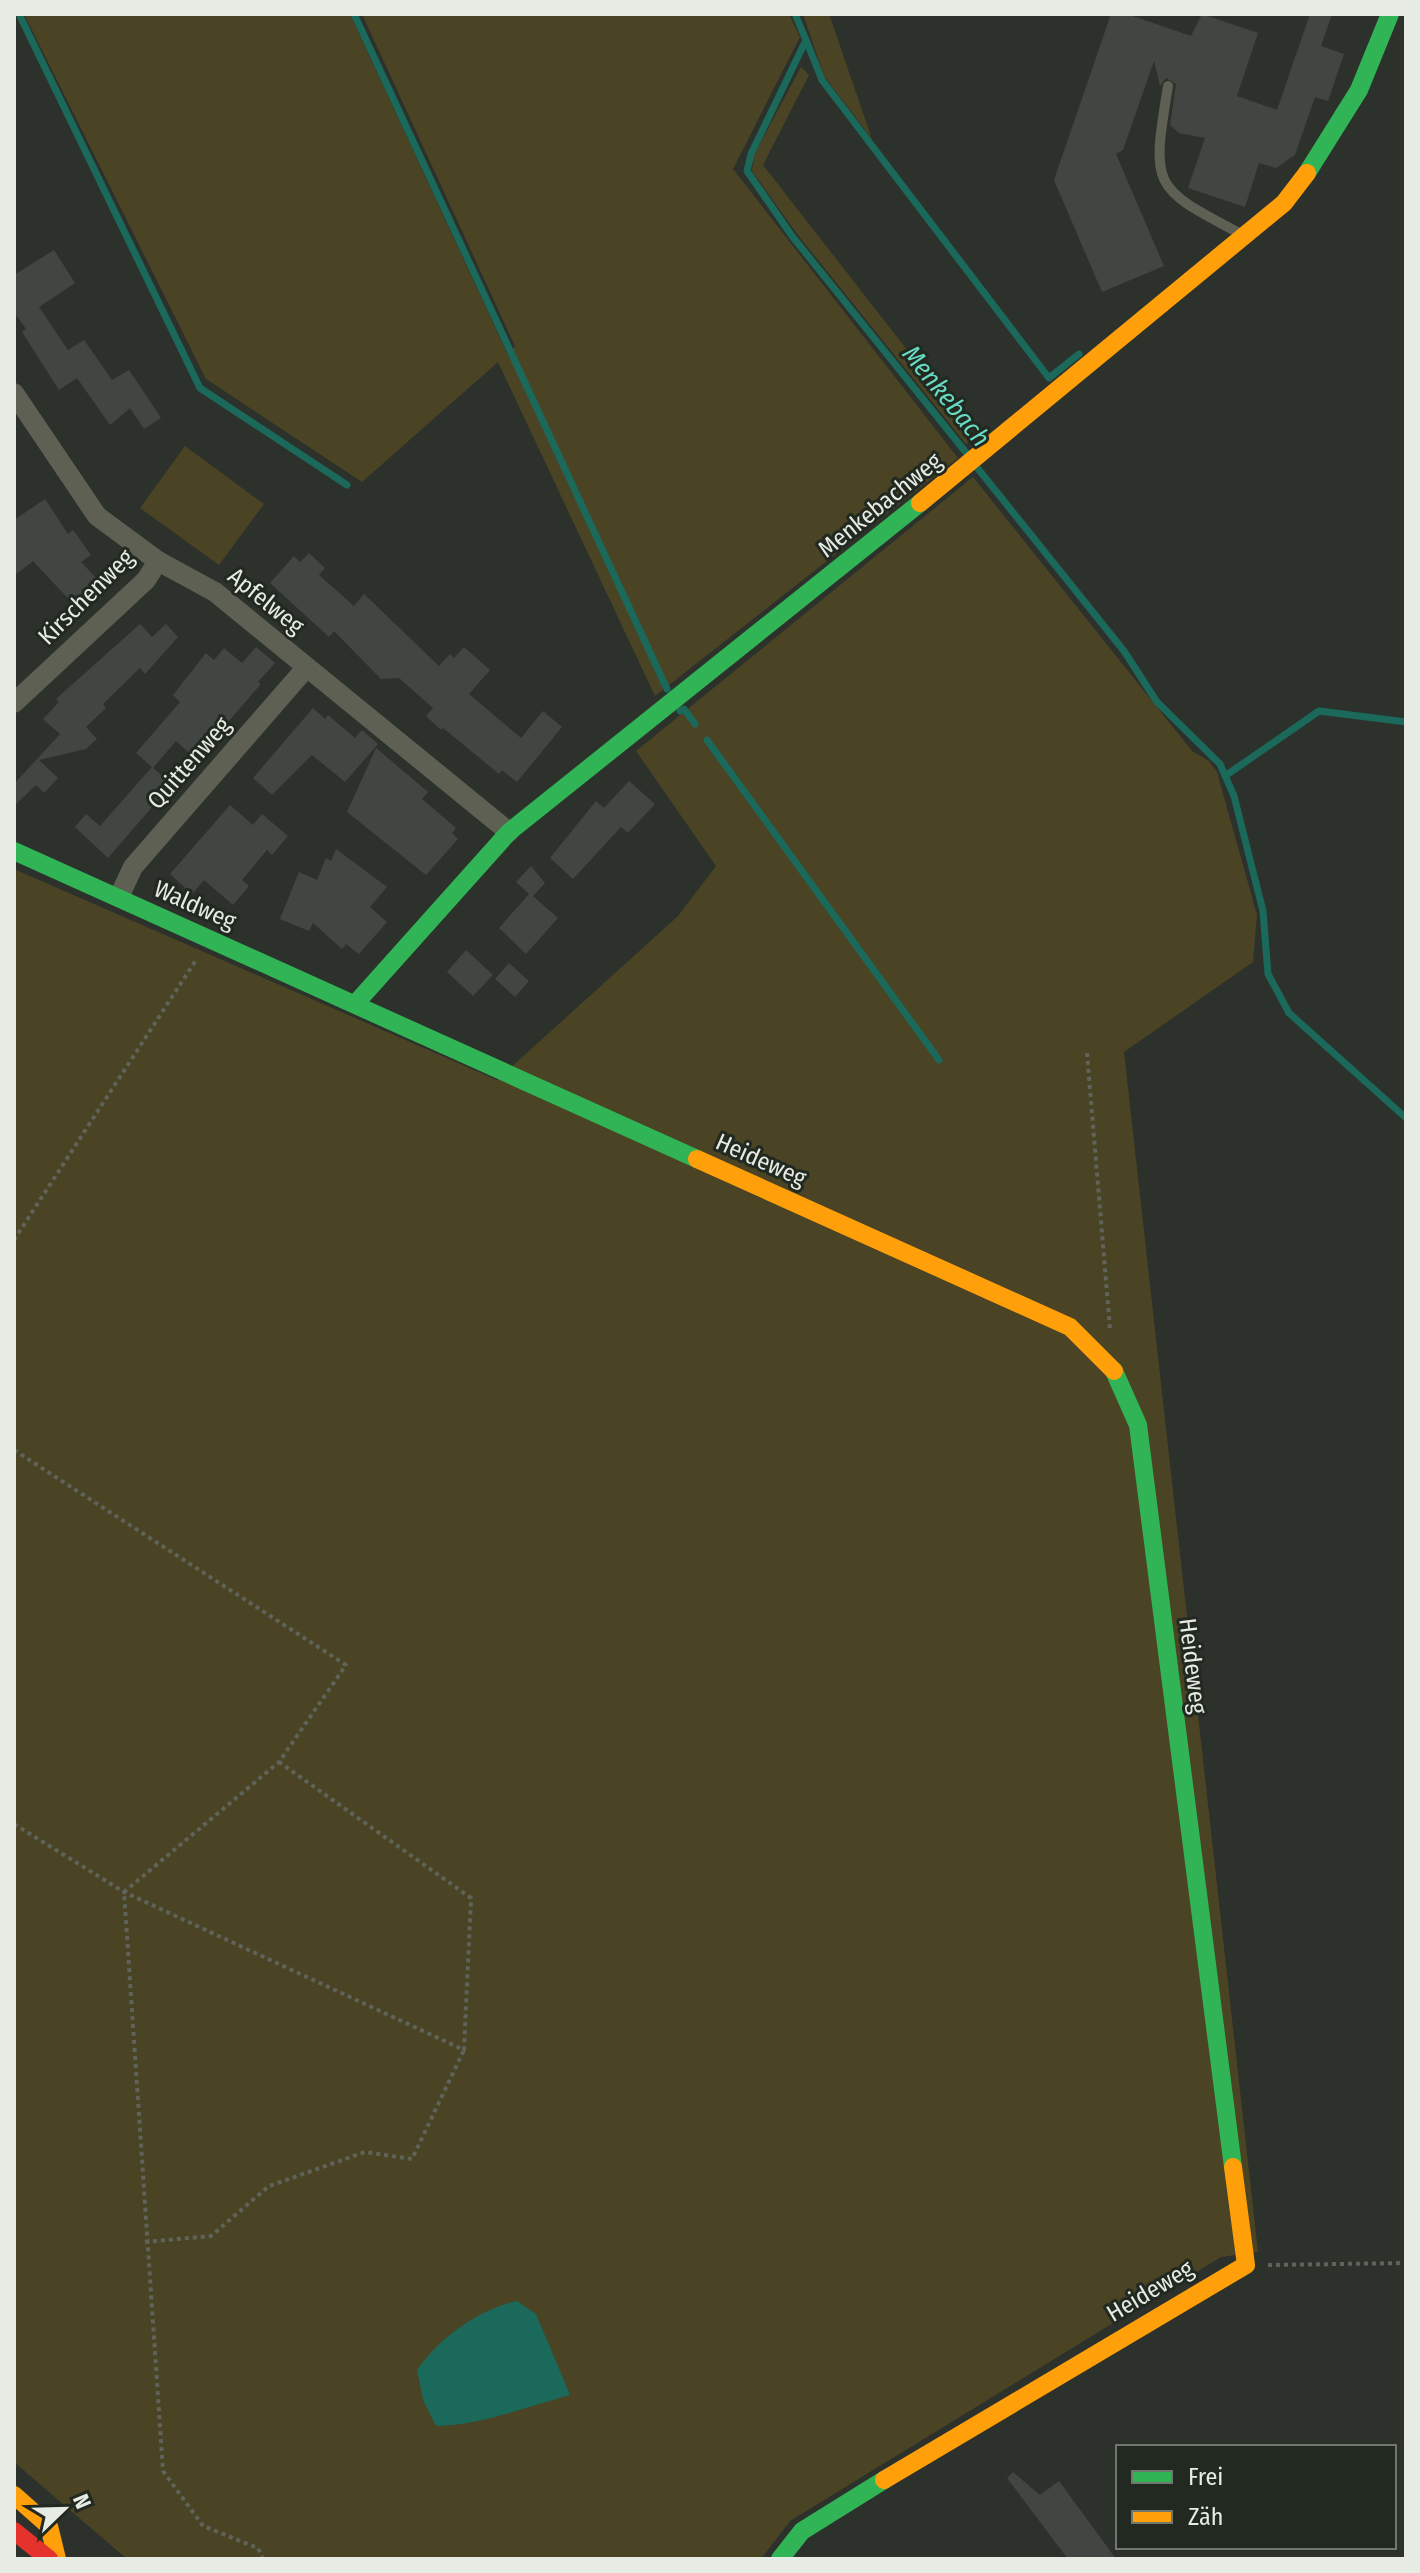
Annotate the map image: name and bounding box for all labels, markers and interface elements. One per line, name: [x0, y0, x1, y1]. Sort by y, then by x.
water label: Menkebach: [896, 339, 996, 453]
street label: Menkebachweg: [813, 446, 948, 563]
street label: Kirschenweg: [33, 543, 140, 650]
street label: Apfelweg: [222, 562, 310, 641]
street label: Quittenweg: [142, 711, 237, 815]
street label: Waldweg: [150, 875, 241, 936]
street label: Heideweg: [711, 1128, 811, 1193]
street label: Heideweg: [1173, 1617, 1213, 1716]
street label: Heideweg: [1102, 2254, 1199, 2328]
legend: [1116, 2445, 1396, 2549]
text: Frei: [1188, 2463, 1223, 2491]
north arrow: [24, 2469, 104, 2549]
text: N: [67, 2490, 97, 2513]
text: Zäh: [1188, 2503, 1223, 2531]

